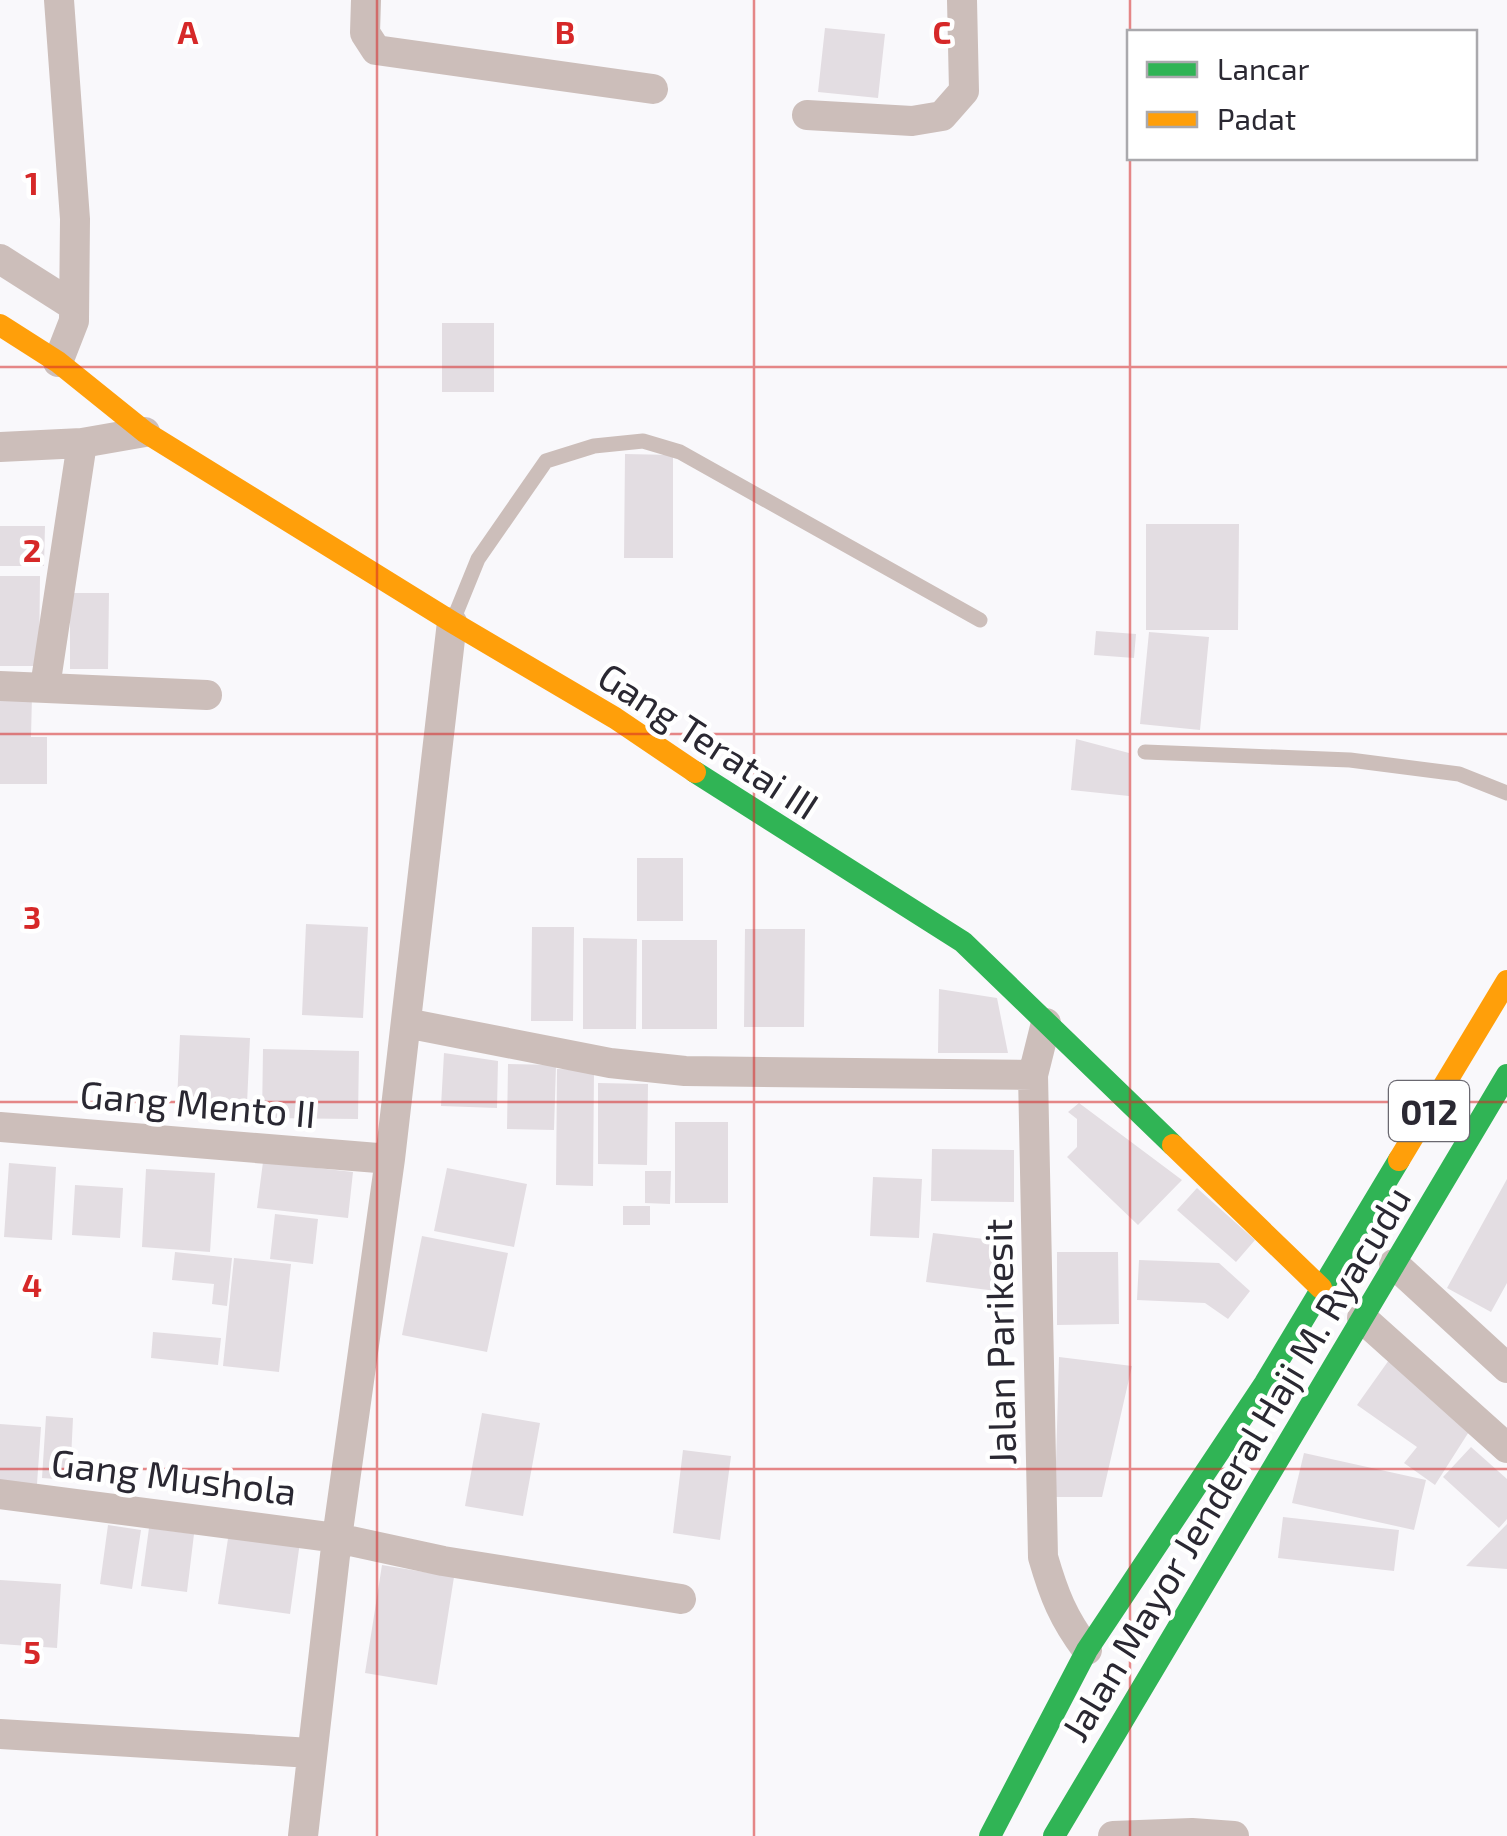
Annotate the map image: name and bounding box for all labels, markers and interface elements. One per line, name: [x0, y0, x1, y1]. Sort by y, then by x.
text: A: [178, 12, 199, 50]
text: B: [555, 12, 575, 50]
text: C: [933, 12, 951, 50]
legend: [1127, 30, 1477, 160]
text: Lancar: [1217, 50, 1310, 86]
text: Padat: [1217, 100, 1296, 136]
text: 1: [25, 163, 39, 201]
text: 2: [23, 530, 41, 568]
street label: Gang Teratai III: [590, 652, 828, 828]
text: 3: [23, 897, 41, 935]
street label: Gang Mento II: [78, 1070, 318, 1136]
road number: 012: [1389, 1081, 1469, 1141]
street label: Jalan Mayor Jenderal Haji M. Ryacudu: [1051, 1177, 1419, 1749]
street label: Jalan Parikesit: [974, 1218, 1024, 1466]
text: 4: [22, 1265, 42, 1303]
street label: Gang Mushola: [49, 1438, 299, 1514]
text: 5: [23, 1632, 41, 1670]

